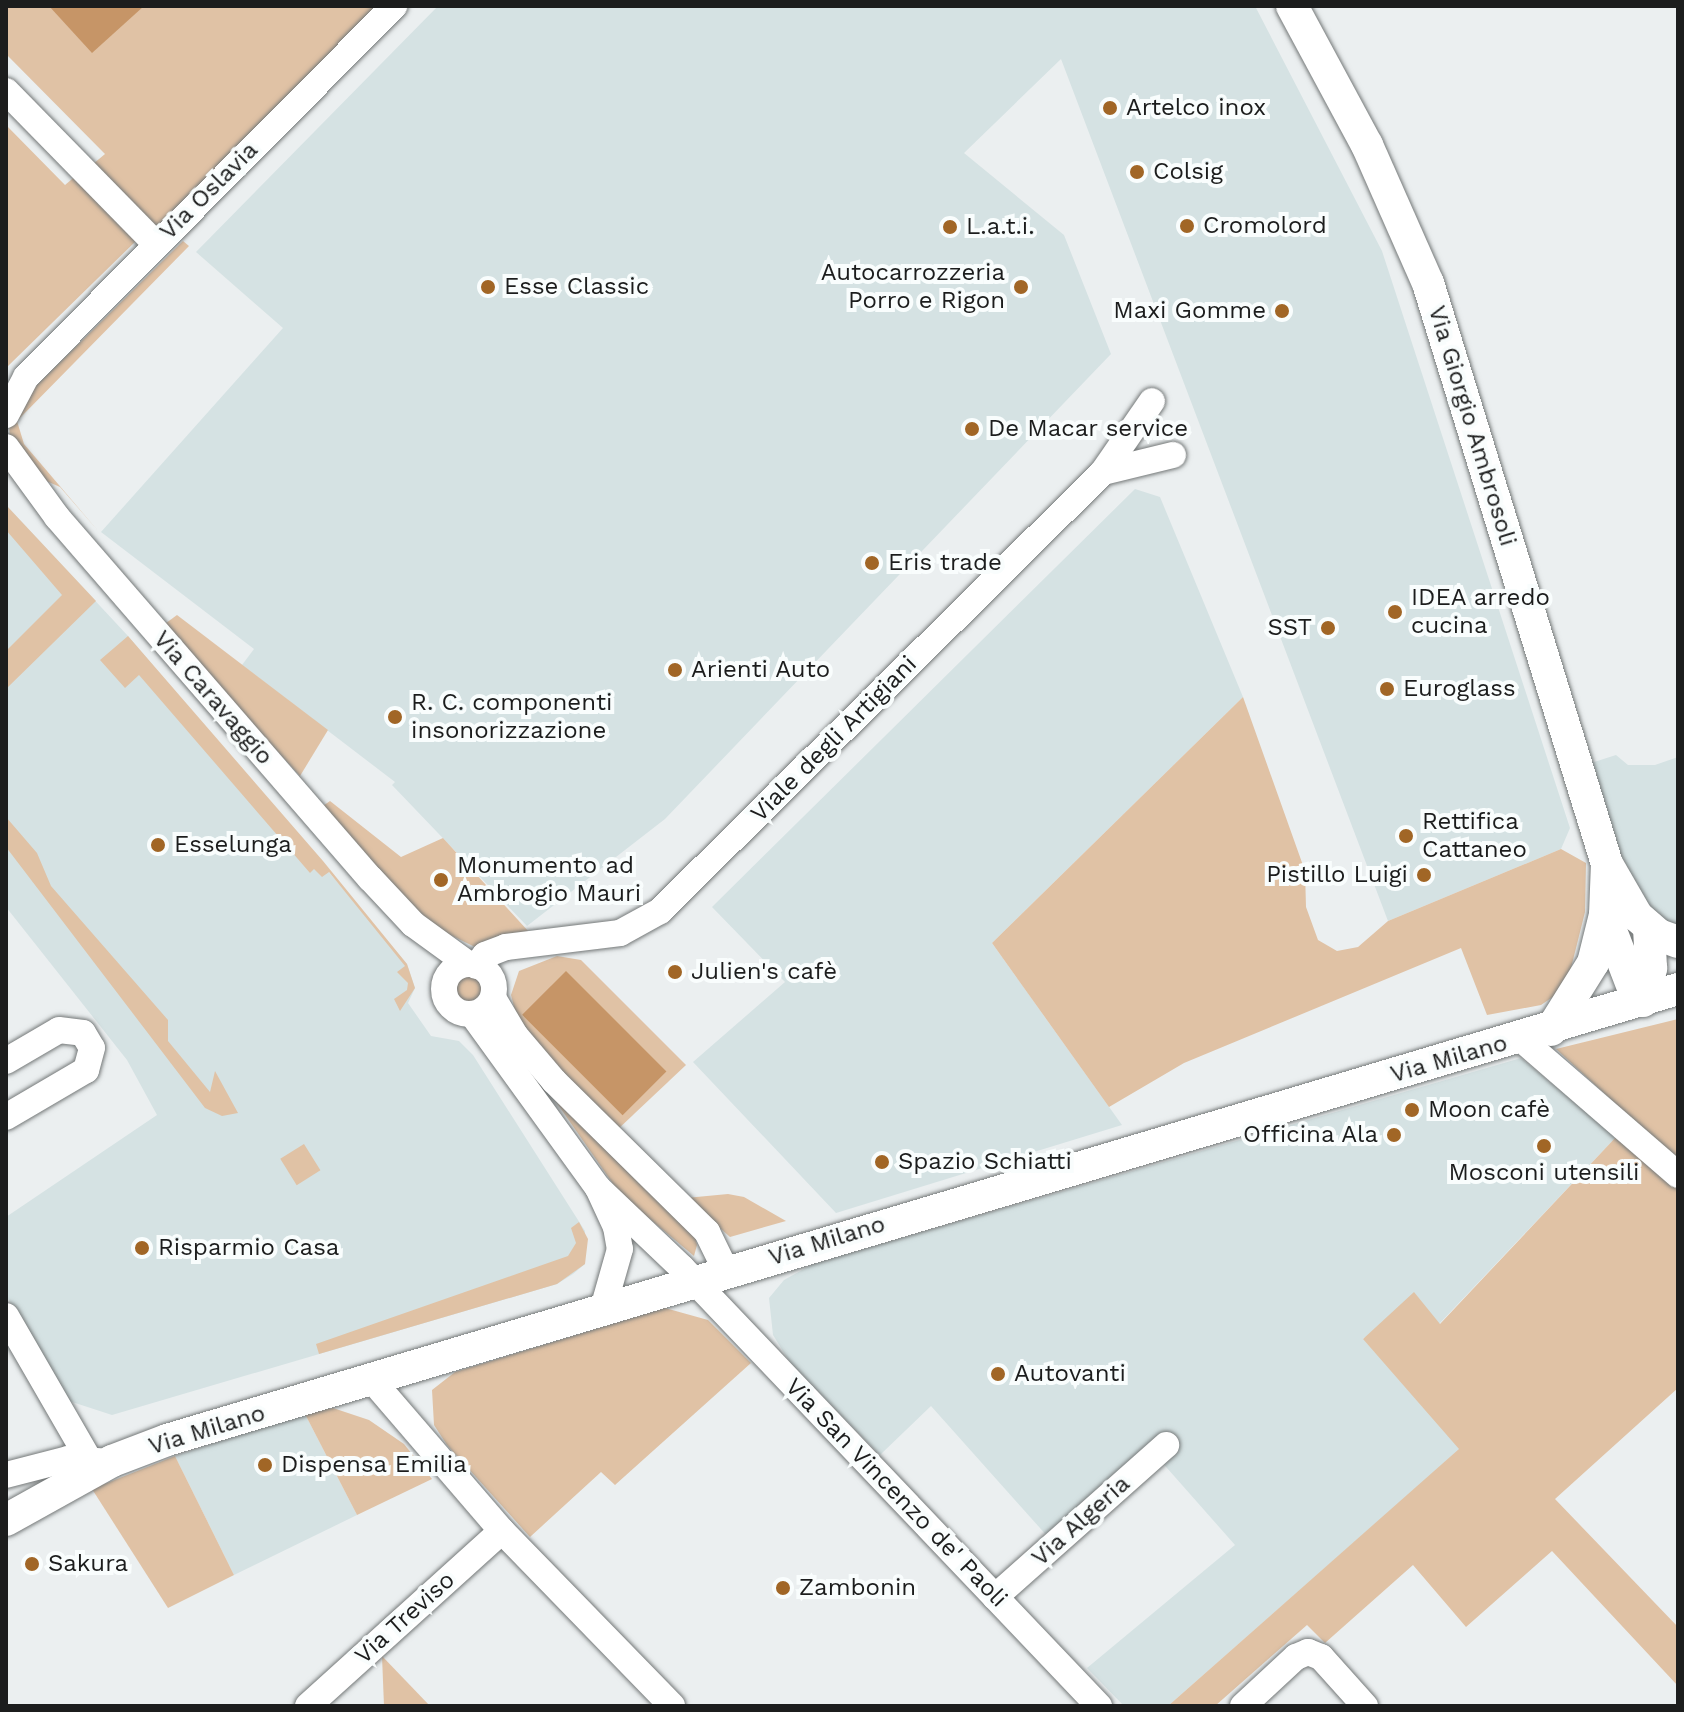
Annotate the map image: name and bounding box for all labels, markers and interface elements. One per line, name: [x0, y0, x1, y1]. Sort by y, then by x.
place label: Artelco inox: [1126, 94, 1266, 122]
marker: Artelco inox: [1101, 99, 1119, 117]
street label: Via Oslavia: [154, 136, 264, 246]
place label: Colsig: [1153, 158, 1223, 186]
marker: Colsig: [1128, 163, 1146, 181]
place label: Cromolord: [1203, 212, 1327, 240]
place label: L.a.t.i.: [966, 213, 1035, 241]
marker: Cromolord: [1178, 217, 1196, 235]
marker: L.a.t.i.: [941, 218, 959, 236]
place label: Autocarrozzeria Porro e Rigon: [821, 259, 1005, 315]
place label: Esse Classic: [504, 273, 649, 301]
marker: Esse Classic: [479, 278, 497, 296]
marker: Autocarrozzeria Porro e Rigon: [1012, 278, 1030, 296]
place label: Maxi Gomme: [1113, 297, 1266, 325]
marker: Maxi Gomme: [1273, 302, 1291, 320]
street label: Via Giorgio Ambrosoli: [1422, 302, 1522, 550]
place label: De Macar service: [988, 415, 1189, 443]
marker: De Macar service: [963, 420, 981, 438]
place label: Eris trade: [888, 549, 1002, 577]
marker: Eris trade: [863, 554, 881, 572]
place label: IDEA arredo cucina: [1411, 584, 1551, 640]
marker: IDEA arredo cucina: [1386, 603, 1404, 621]
place label: SST: [1267, 614, 1312, 642]
marker: SST: [1319, 619, 1337, 637]
street label: Via Caravaggio: [147, 625, 279, 771]
street label: Viale degli Artigiani: [745, 650, 923, 828]
place label: Arienti Auto: [691, 656, 831, 684]
marker: Arienti Auto: [666, 661, 684, 679]
place label: Euroglass: [1403, 675, 1516, 703]
marker: Euroglass: [1378, 680, 1396, 698]
place label: R. C. componenti insonorizzazione: [411, 689, 612, 745]
marker: R. C. componenti insonorizzazione: [386, 708, 404, 726]
place label: Rettifica Cattaneo: [1422, 808, 1527, 864]
marker: Rettifica Cattaneo: [1397, 827, 1415, 845]
place label: Esselunga: [174, 831, 292, 859]
marker: Esselunga: [149, 836, 167, 854]
place label: Monumento ad Ambrogio Mauri: [457, 852, 641, 908]
place label: Pistillo Luigi: [1266, 861, 1408, 889]
marker: Pistillo Luigi: [1415, 866, 1433, 884]
marker: Monumento ad Ambrogio Mauri: [432, 871, 450, 889]
place label: Julien's cafè: [691, 958, 837, 986]
marker: Julien's cafè: [666, 963, 684, 981]
street label: Via Milano: [1387, 1029, 1511, 1089]
place label: Moon cafè: [1428, 1096, 1550, 1124]
marker: Moon cafè: [1403, 1101, 1421, 1119]
place label: Officina Ala: [1242, 1121, 1378, 1149]
marker: Officina Ala: [1385, 1126, 1403, 1144]
marker: Mosconi utensili: [1535, 1137, 1553, 1155]
place label: Spazio Schiatti: [898, 1148, 1072, 1176]
marker: Spazio Schiatti: [873, 1153, 891, 1171]
place label: Mosconi utensili: [1449, 1159, 1639, 1187]
street label: Via Milano: [765, 1210, 889, 1272]
place label: Risparmio Casa: [158, 1234, 339, 1262]
marker: Risparmio Casa: [133, 1239, 151, 1257]
place label: Autovanti: [1014, 1360, 1126, 1388]
marker: Autovanti: [989, 1365, 1007, 1383]
street label: Via San Vincenzo de' Paoli: [779, 1372, 1013, 1614]
street label: Via Milano: [145, 1399, 269, 1461]
place label: Dispensa Emilia: [281, 1451, 467, 1479]
marker: Dispensa Emilia: [256, 1456, 274, 1474]
street label: Via Algeria: [1026, 1469, 1136, 1573]
place label: Sakura: [48, 1550, 128, 1578]
marker: Sakura: [23, 1555, 41, 1573]
street label: Via Treviso: [349, 1565, 461, 1671]
place label: Zambonin: [799, 1574, 916, 1602]
marker: Zambonin: [774, 1579, 792, 1597]

